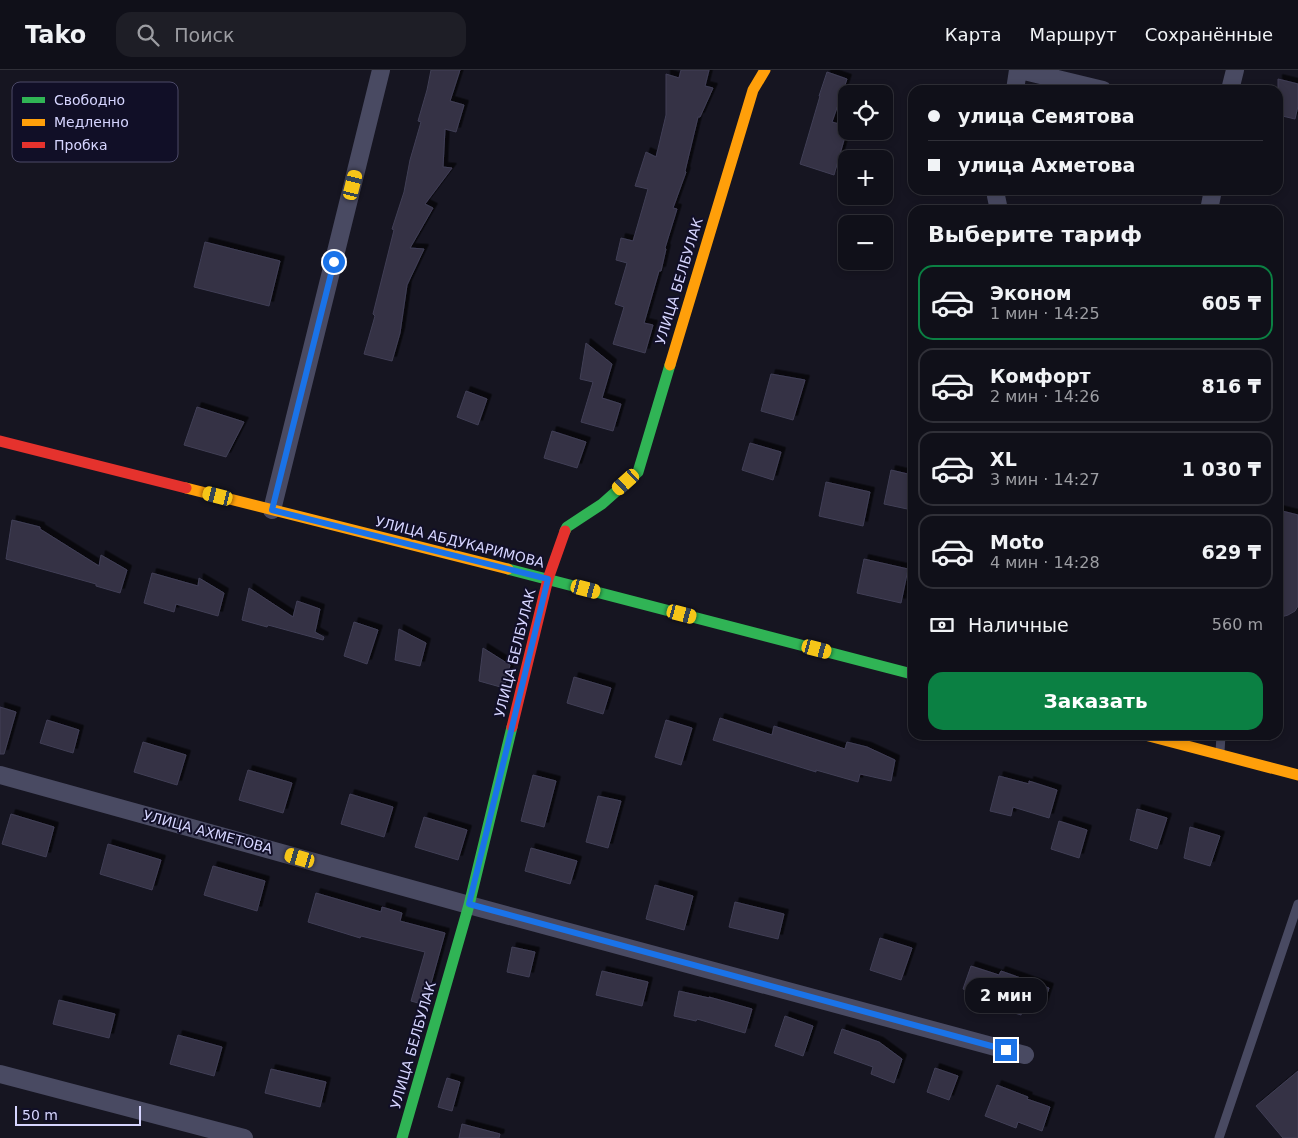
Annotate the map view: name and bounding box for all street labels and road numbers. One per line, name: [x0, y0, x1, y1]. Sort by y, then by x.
street label: УЛИЦА БЕЛБУЛАК: [652, 216, 706, 346]
street label: УЛИЦА АБДУКАРИМОВА: [374, 513, 547, 571]
street label: УЛИЦА БЕЛБУЛАК: [491, 587, 539, 719]
street label: УЛИЦА АХМЕТОВА: [142, 807, 275, 857]
street label: УЛИЦА БЕЛБУЛАК: [387, 979, 439, 1110]

